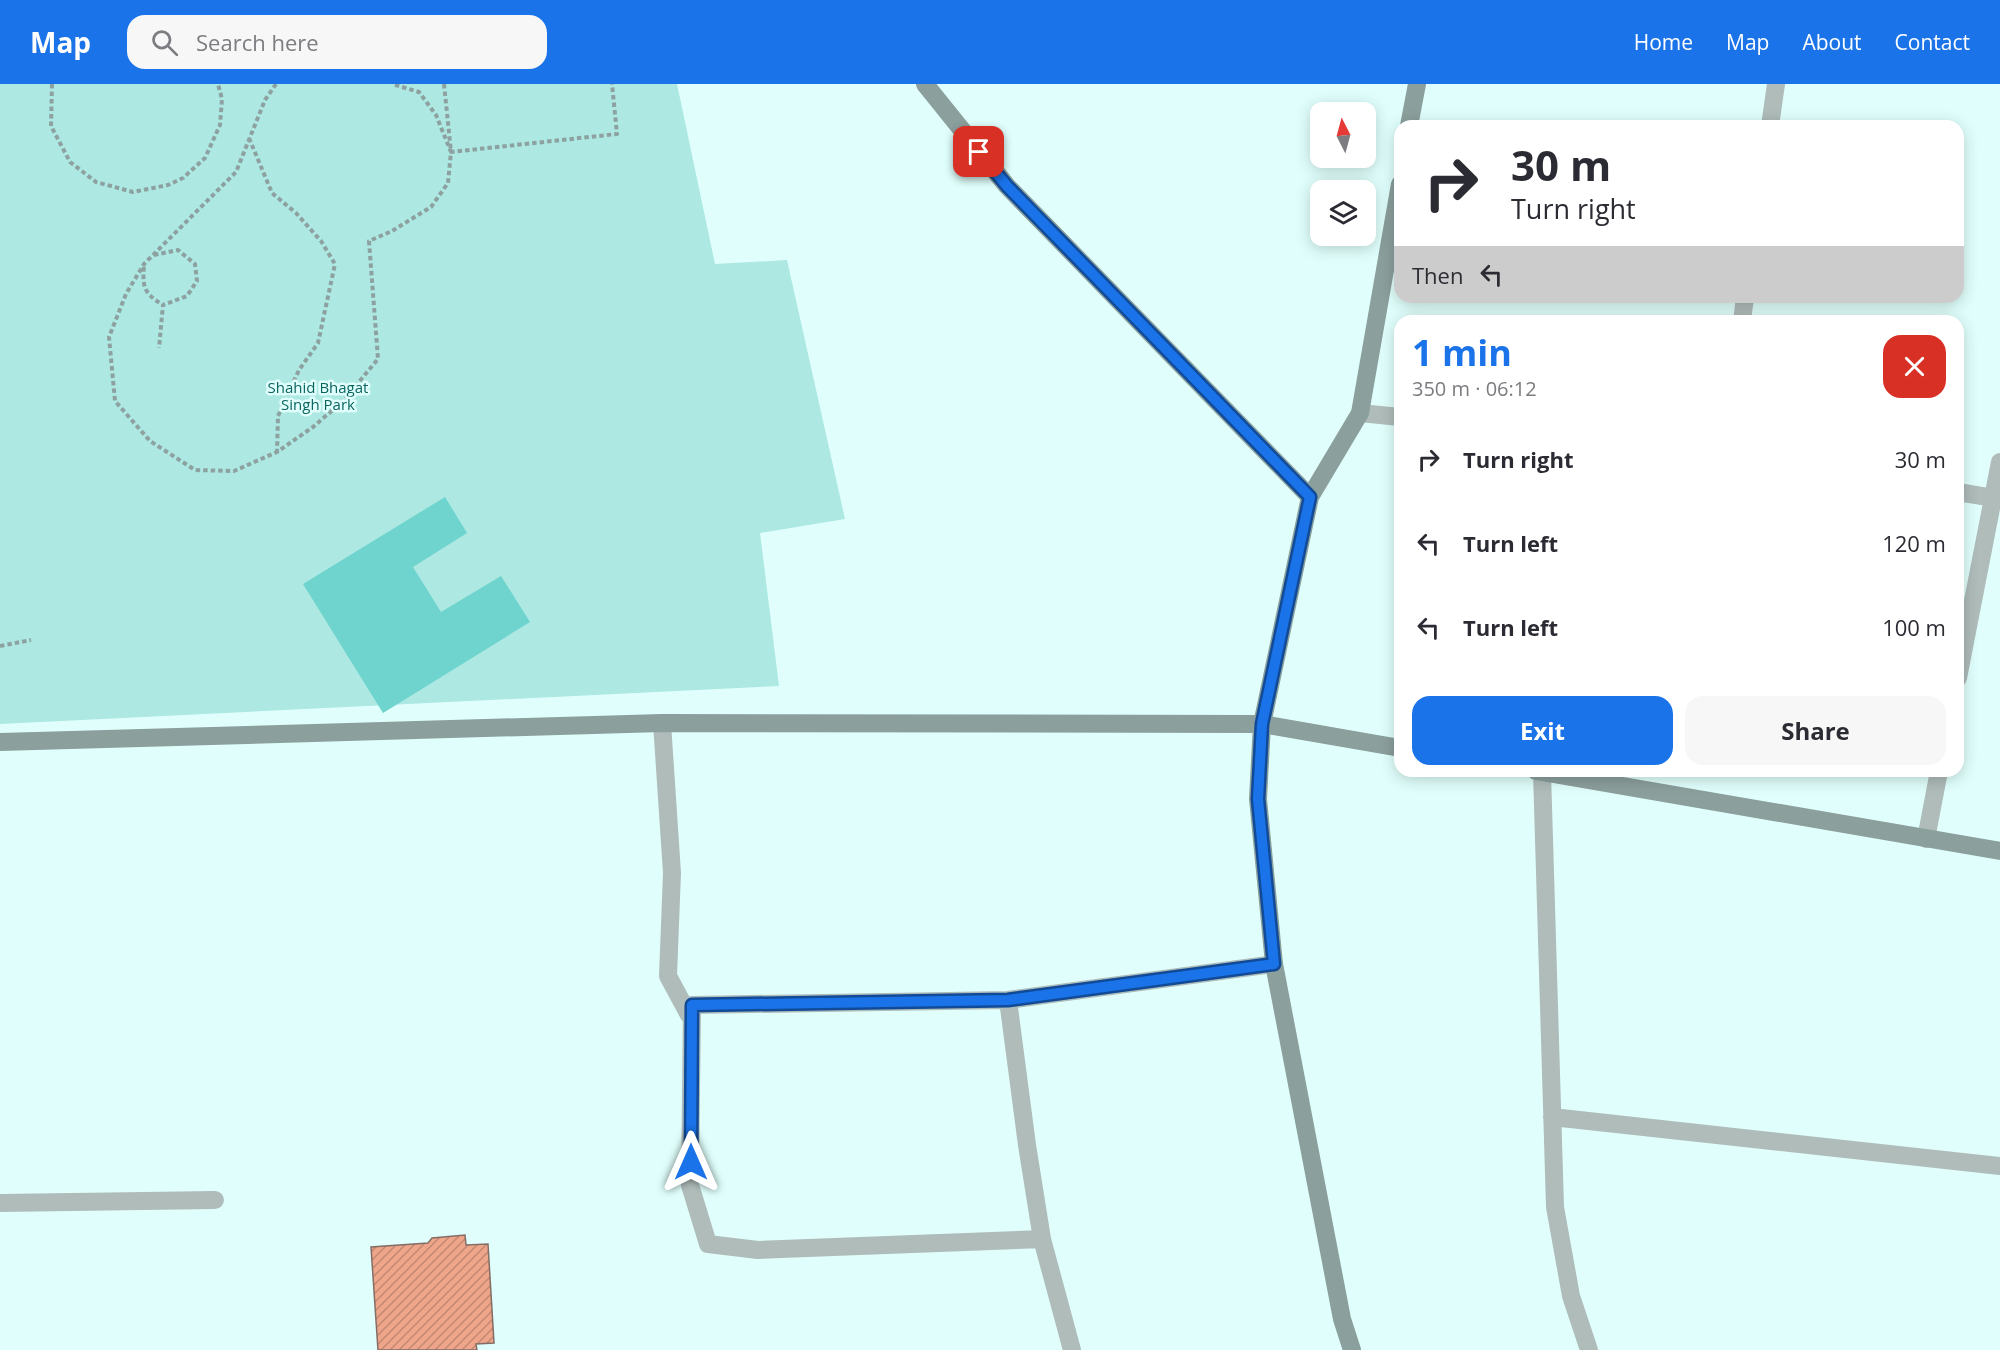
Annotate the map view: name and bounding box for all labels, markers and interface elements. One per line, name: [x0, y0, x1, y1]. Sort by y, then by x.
search box: [127, 15, 547, 69]
text: Map: [30, 23, 91, 61]
icon: search: [148, 26, 181, 59]
text: Search here: [196, 27, 319, 57]
text: Home: [1634, 28, 1693, 56]
text: Map: [1726, 28, 1769, 56]
text: About: [1802, 28, 1862, 56]
text: Contact: [1895, 28, 1970, 56]
north arrow: [1310, 102, 1376, 168]
map controls: [1310, 102, 1376, 246]
pin: [953, 126, 1004, 177]
icon: arrive: [962, 135, 995, 168]
text: 30 m: [1511, 136, 1611, 193]
icon: right: [1412, 144, 1490, 222]
button: layers: [1310, 180, 1376, 246]
text: Turn right: [1511, 190, 1636, 227]
icon: left: [1475, 258, 1508, 291]
text: Then: [1412, 260, 1463, 290]
text: 1 min: [1412, 328, 1512, 377]
button: close: [1883, 335, 1946, 398]
text: 350 m · 06:12: [1412, 375, 1537, 402]
park label: Shahid Bhagat Singh Park: [268, 377, 368, 414]
icon: right: [1412, 443, 1445, 476]
text: Turn right: [1463, 444, 1574, 474]
text: 30 m: [1895, 444, 1946, 474]
icon: left: [1412, 527, 1445, 560]
text: Turn left: [1463, 528, 1558, 558]
text: 120 m: [1882, 528, 1946, 558]
icon: left: [1412, 611, 1445, 644]
text: Turn left: [1463, 612, 1558, 642]
text: 100 m: [1882, 612, 1946, 642]
button: Exit: [1412, 696, 1673, 765]
button: Share: [1685, 696, 1946, 765]
position arrow: [659, 1130, 723, 1194]

